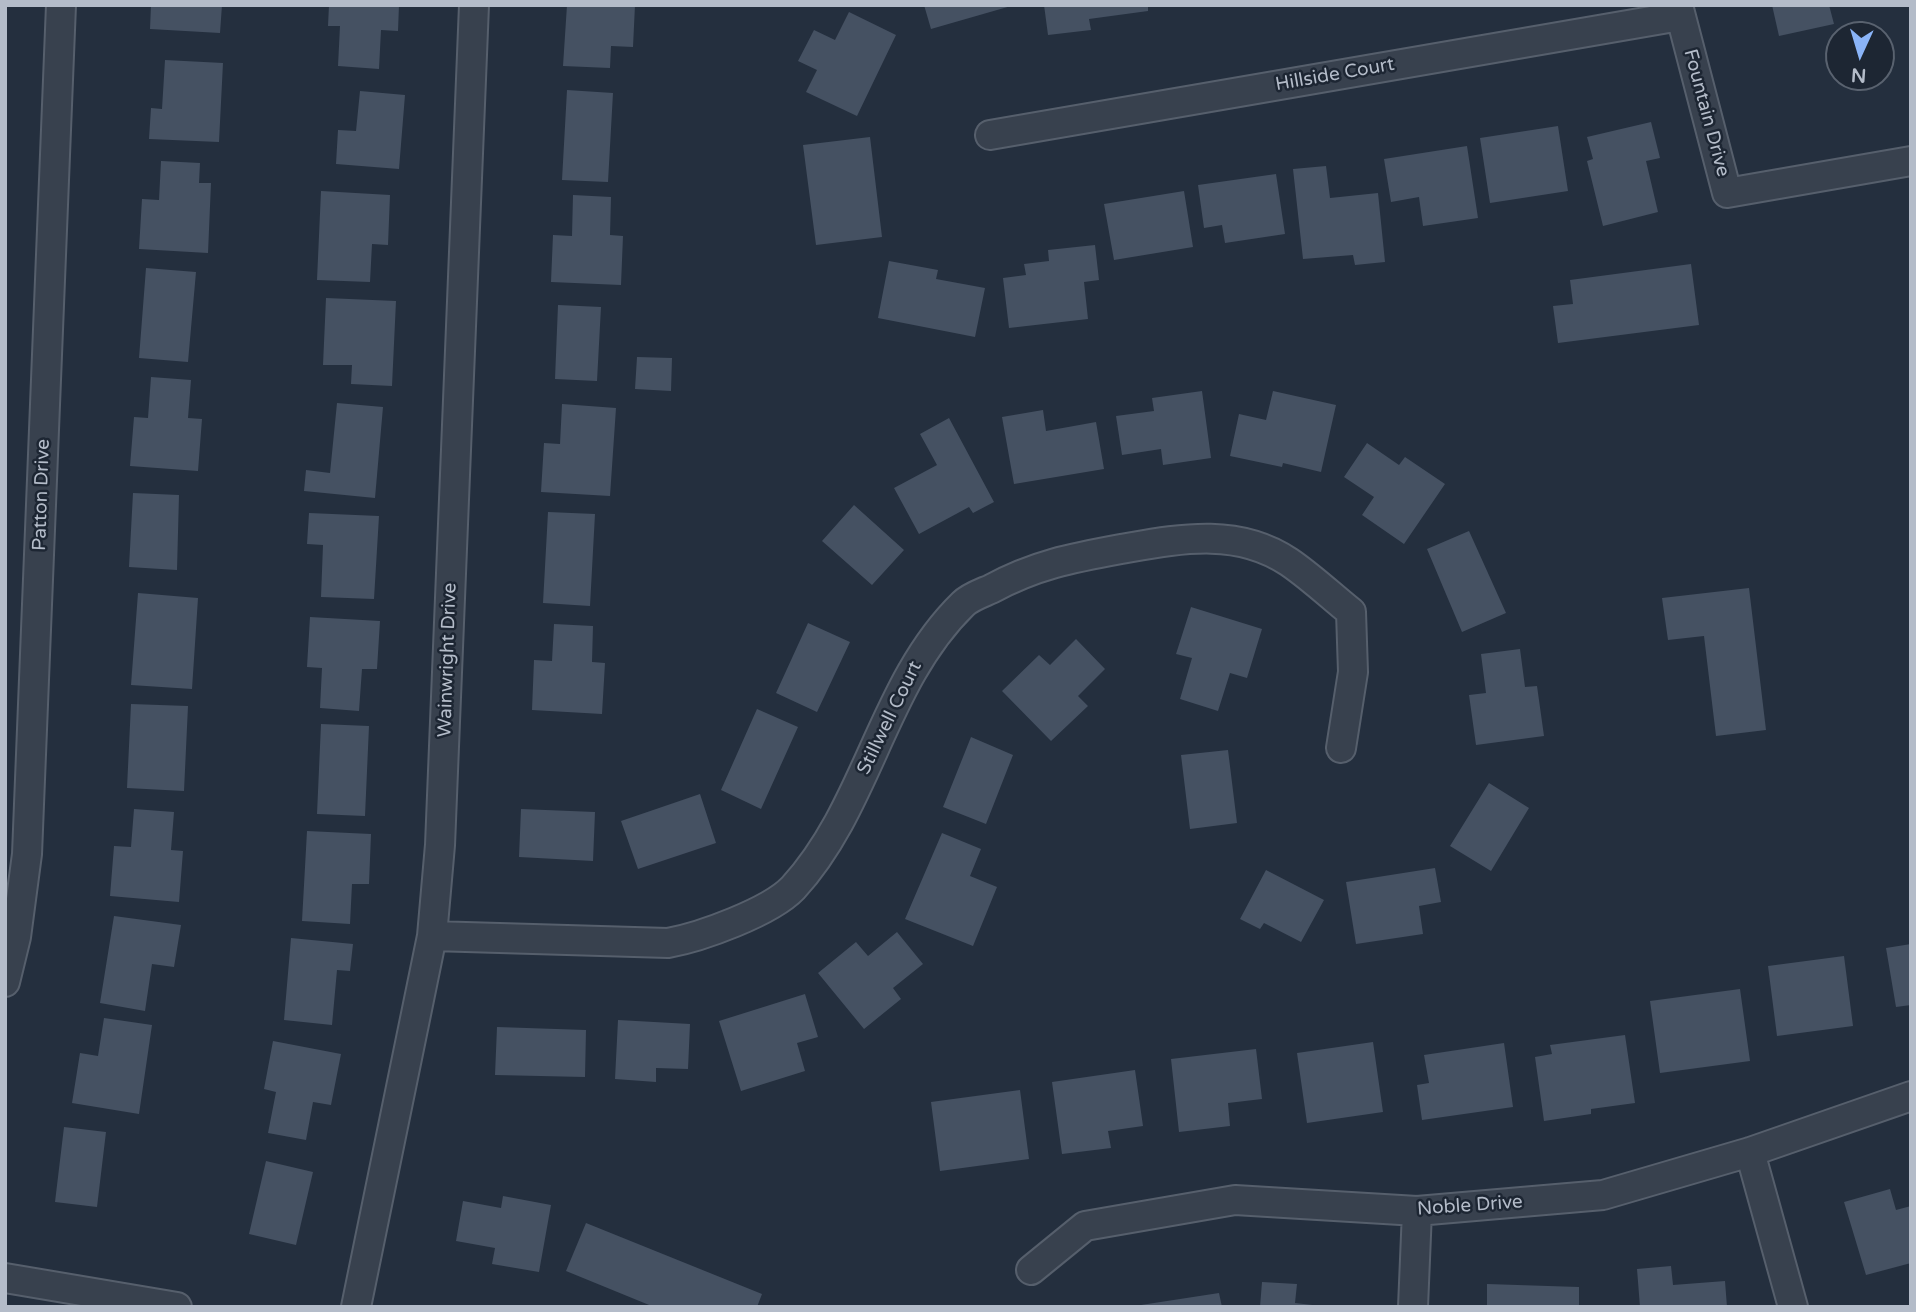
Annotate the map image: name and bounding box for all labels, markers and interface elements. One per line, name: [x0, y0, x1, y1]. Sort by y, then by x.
north arrow: [1825, 21, 1895, 91]
street label: Fountain Drive: [1678, 47, 1734, 179]
street label: Hillside Court: [1274, 53, 1396, 97]
text: N: [1850, 63, 1867, 86]
street label: Patton Drive: [29, 439, 55, 551]
street label: Wainwright Drive: [434, 582, 462, 738]
street label: Stillwell Court: [853, 658, 927, 778]
street label: Noble Drive: [1416, 1191, 1524, 1221]

